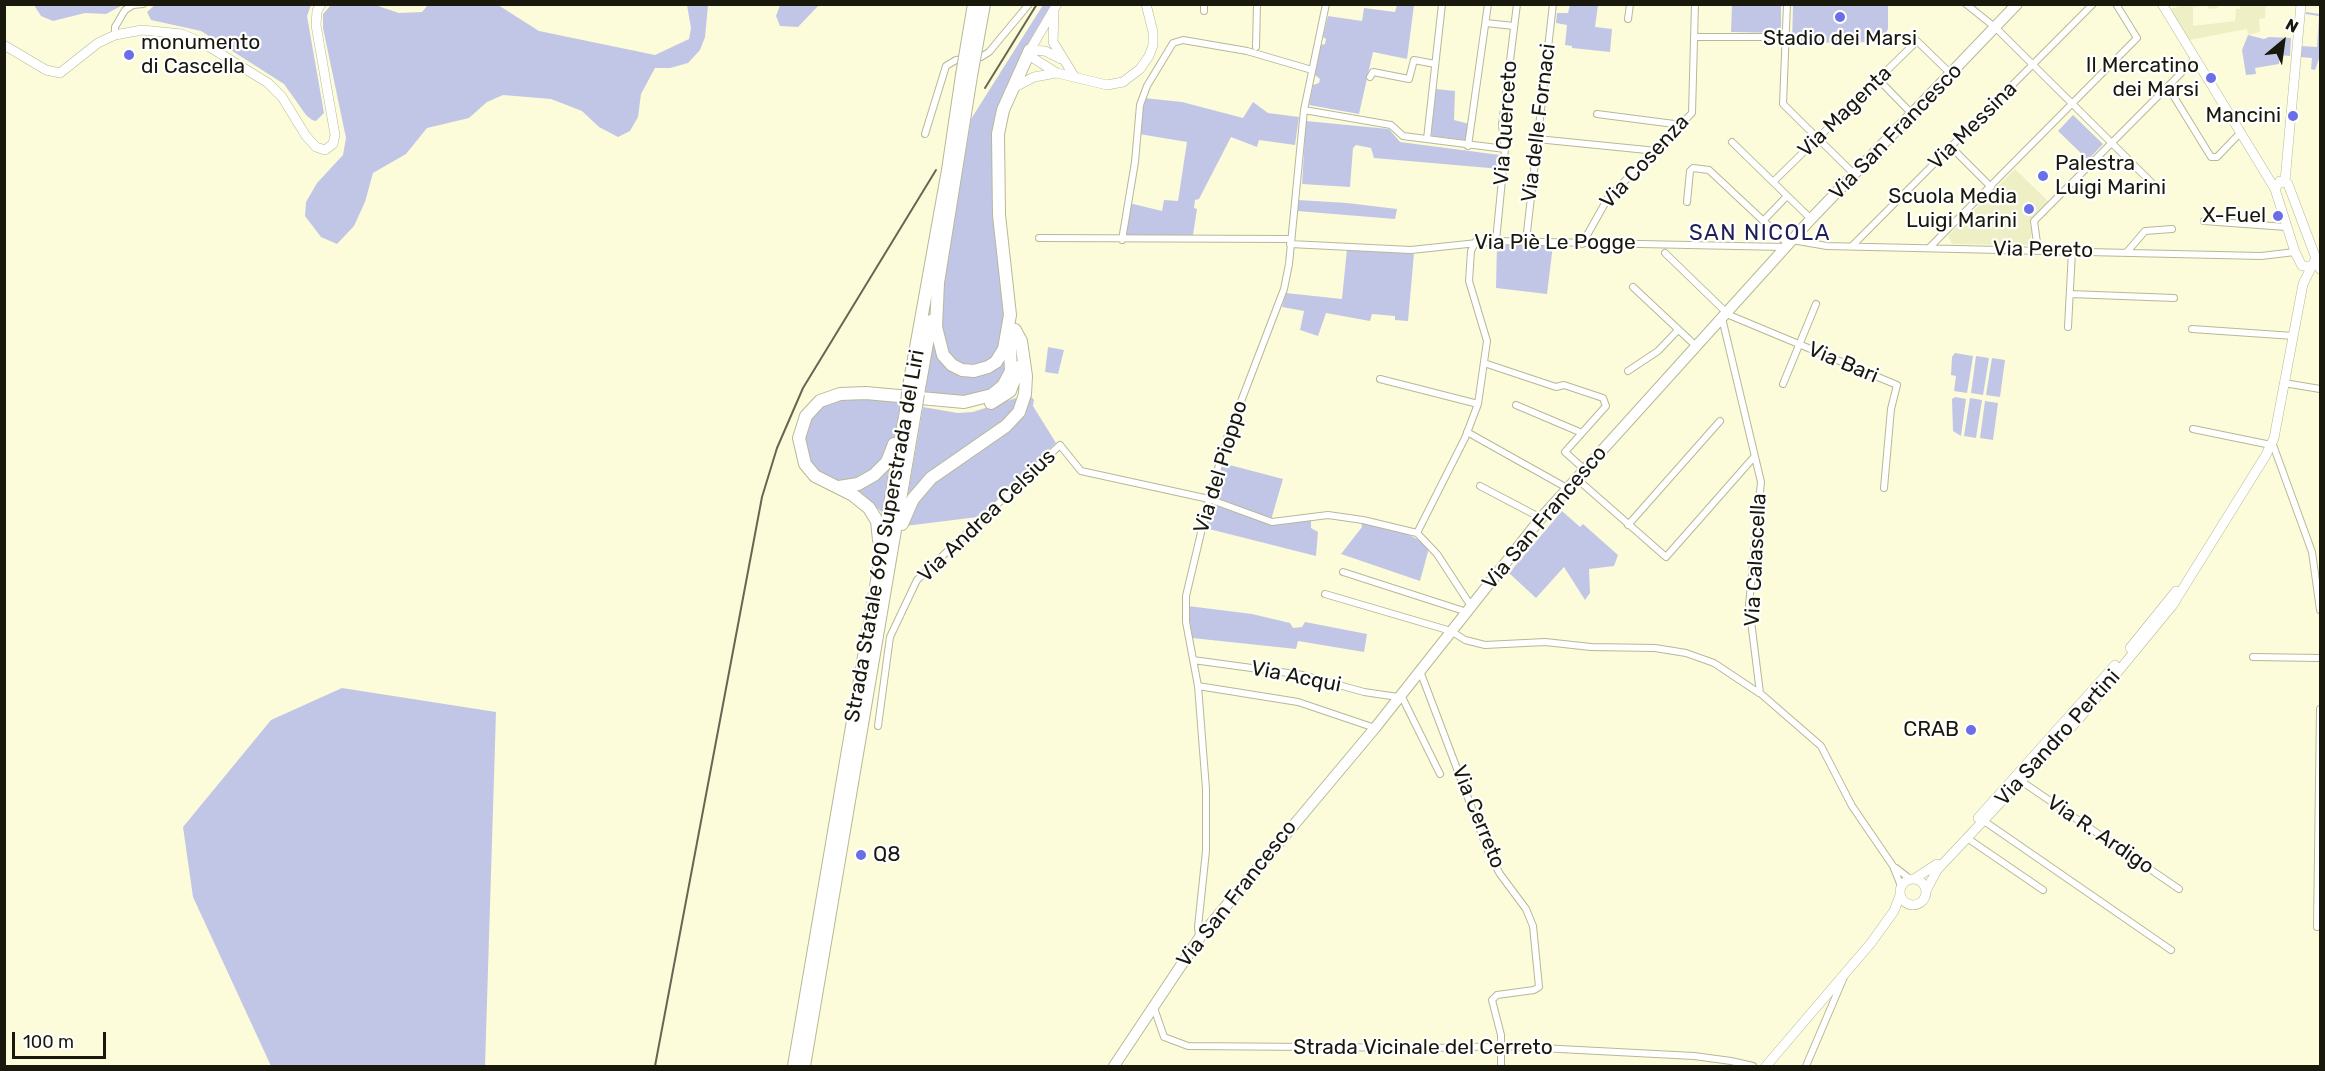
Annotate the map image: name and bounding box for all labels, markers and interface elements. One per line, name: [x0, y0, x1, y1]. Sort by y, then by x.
marker: Stadio dei Marsi: [1833, 10, 1847, 24]
north arrow: [2253, 12, 2313, 72]
text: N: [2282, 15, 2302, 37]
place label: Stadio dei Marsi: [1763, 26, 1917, 52]
place label: monumento di Cascella: [141, 30, 260, 80]
street label: Via delle Fornaci: [1517, 42, 1561, 204]
marker: monumento di Cascella: [122, 48, 136, 62]
place label: Il Mercatino dei Marsi: [2086, 53, 2199, 103]
street label: Via San Francesco: [1824, 59, 1968, 205]
street label: Via Querceto: [1489, 60, 1523, 186]
street label: Via Magenta: [1793, 61, 1897, 163]
marker: Il Mercatino dei Marsi: [2204, 71, 2218, 85]
street label: Via Messina: [1924, 77, 2022, 175]
place label: Mancini: [2206, 103, 2281, 129]
marker: Mancini: [2286, 109, 2300, 123]
street label: Via Cosenza: [1595, 110, 1695, 214]
place label: Palestra Luigi Marini: [2055, 151, 2166, 201]
marker: Palestra Luigi Marini: [2036, 169, 2050, 183]
place label: Scuola Media Luigi Marini: [1888, 184, 2017, 234]
marker: Scuola Media Luigi Marini: [2022, 202, 2036, 216]
place label: X-Fuel: [2202, 203, 2266, 229]
marker: X-Fuel: [2271, 209, 2285, 223]
district label: SAN NICOLA: [1689, 221, 1831, 247]
street label: Via Piè Le Pogge: [1474, 230, 1636, 256]
street label: Via Pereto: [1993, 237, 2093, 263]
street label: Via Bari: [1804, 337, 1882, 389]
street label: Strada Statale 690 Superstrada del Liri: [840, 348, 930, 724]
street label: Via del Pioppo: [1189, 397, 1253, 537]
street label: Via San Francesco: [1478, 441, 1612, 595]
street label: Via Andrea Celsius: [913, 444, 1061, 588]
street label: Via Calascella: [1740, 493, 1772, 627]
street label: Via Acqui: [1249, 656, 1343, 698]
street label: Via Sandro Pertini: [1990, 665, 2126, 811]
place label: CRAB: [1903, 717, 1959, 743]
marker: CRAB: [1964, 723, 1978, 737]
street label: Via Cerreto: [1446, 762, 1510, 872]
street label: Via R. Ardigo: [2042, 790, 2158, 880]
street label: Via San Francesco: [1172, 815, 1302, 973]
place label: Q8: [873, 842, 901, 868]
marker: Q8: [854, 848, 868, 862]
scale bar: [15, 1020, 110, 1058]
text: 100 m: [23, 1031, 74, 1053]
street label: Strada Vicinale del Cerreto: [1293, 1035, 1553, 1061]

